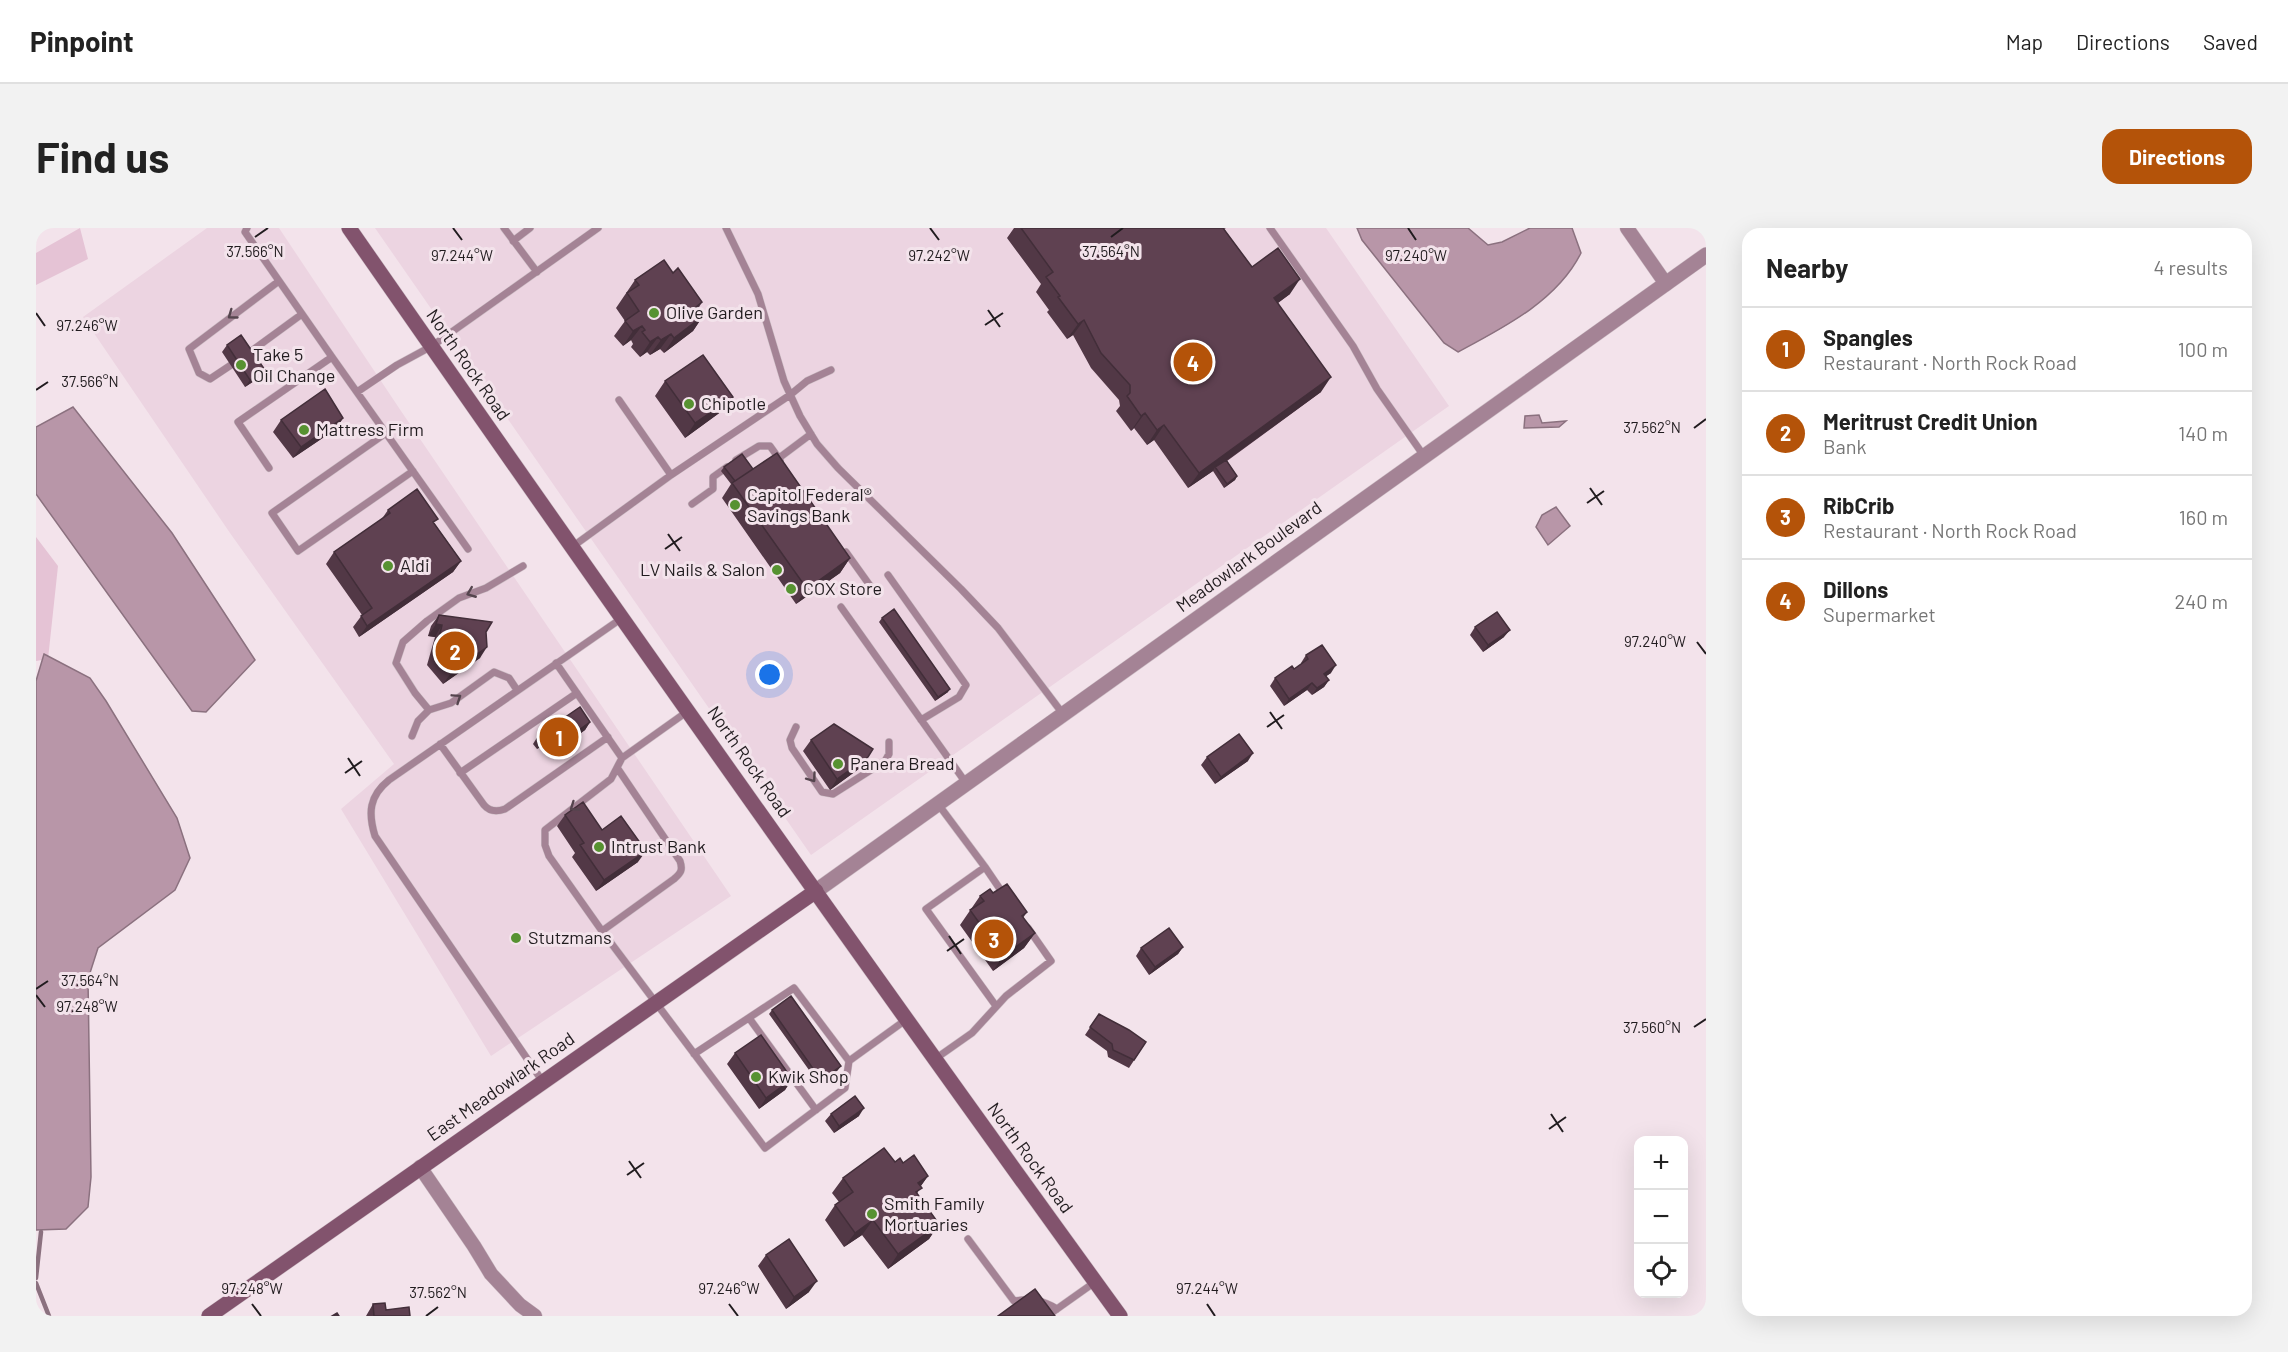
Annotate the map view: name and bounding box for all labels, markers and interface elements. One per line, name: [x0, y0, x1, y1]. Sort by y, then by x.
text: Pinpoint: [30, 24, 134, 58]
text: Map: [2006, 29, 2043, 54]
text: Directions: [2076, 29, 2170, 54]
text: Saved: [2203, 29, 2258, 54]
button: Directions: [2102, 129, 2252, 184]
text: Find us: [36, 131, 169, 181]
text: 37.566°N: [226, 242, 284, 260]
text: 37.564°N: [1082, 242, 1140, 260]
text: 97.244°W: [431, 246, 493, 264]
text: 97.242°W: [908, 246, 970, 264]
text: 97.240°W: [1385, 246, 1447, 264]
text: Nearby: [1766, 252, 1848, 283]
text: 4 results: [2153, 255, 2228, 279]
place label: Olive Garden: [666, 301, 763, 323]
street label: North Rock Road: [422, 304, 515, 424]
marker: Olive Garden: [647, 306, 661, 320]
one-way arrow: [227, 308, 238, 319]
text: 97.246°W: [56, 316, 118, 334]
text: Spangles: [1823, 324, 1913, 350]
text: 1: [1782, 337, 1789, 361]
text: 100 m: [2178, 337, 2228, 361]
pin: 4: [1174, 340, 1212, 384]
place label: Take 5 Oil Change: [253, 343, 335, 386]
text: Restaurant · North Rock Road: [1823, 350, 2077, 374]
marker: Take 5 Oil Change: [234, 358, 248, 372]
text: 37.566°N: [61, 372, 119, 390]
place label: Chipotle: [701, 392, 766, 414]
marker: Chipotle: [682, 397, 696, 411]
text: Meritrust Credit Union: [1823, 408, 2037, 434]
place label: Mattress Firm: [316, 418, 424, 440]
text: 37.562°N: [1623, 418, 1681, 436]
text: 2: [1780, 421, 1791, 445]
text: 140 m: [2178, 421, 2228, 445]
marker: Mattress Firm: [297, 423, 311, 437]
text: Bank: [1823, 434, 1866, 458]
place label: Capitol Federal® Savings Bank: [747, 483, 872, 526]
text: RibCrib: [1823, 492, 1894, 518]
street label: Meadowlark Boulevard: [1171, 496, 1325, 616]
marker: Capitol Federal® Savings Bank: [728, 498, 742, 512]
text: 3: [1780, 505, 1791, 529]
text: 160 m: [2179, 505, 2228, 529]
text: Restaurant · North Rock Road: [1823, 518, 2077, 542]
place label: Aldi: [400, 554, 429, 576]
place label: LV Nails & Salon: [640, 558, 765, 580]
marker: Aldi: [381, 559, 395, 573]
marker: LV Nails & Salon: [770, 563, 784, 577]
text: Dillons: [1823, 576, 1888, 602]
place label: COX Store: [803, 577, 882, 599]
marker: COX Store: [784, 582, 798, 596]
one-way arrow: [467, 586, 478, 598]
text: 4: [1779, 589, 1792, 613]
text: 240 m: [2174, 589, 2228, 613]
text: Supermarket: [1823, 602, 1936, 626]
pin: 2: [436, 628, 474, 674]
text: 97.240°W: [1624, 632, 1686, 650]
your location: [755, 660, 784, 689]
one-way arrow: [451, 694, 462, 705]
street label: North Rock Road: [703, 701, 796, 821]
pin: 1: [540, 714, 578, 760]
place label: Panera Bread: [850, 752, 955, 774]
marker: Panera Bread: [831, 757, 845, 771]
one-way arrow: [805, 772, 816, 783]
one-way arrow: [569, 800, 580, 811]
place label: Intrust Bank: [611, 835, 706, 857]
marker: Intrust Bank: [592, 840, 606, 854]
pin: 3: [974, 916, 1014, 962]
place label: Stutzmans: [528, 926, 612, 948]
marker: Stutzmans: [509, 931, 523, 945]
text: 37.564°N: [61, 971, 119, 989]
text: 97.248°W: [56, 997, 118, 1015]
text: 37.560°N: [1623, 1018, 1681, 1036]
street label: East Meadowlark Road: [422, 1027, 578, 1145]
place label: Kwik Shop: [768, 1065, 849, 1087]
marker: Kwik Shop: [749, 1070, 763, 1084]
street label: North Rock Road: [983, 1098, 1078, 1217]
map controls: [1634, 1136, 1688, 1298]
button: +: [1634, 1136, 1688, 1190]
button: −: [1634, 1190, 1688, 1244]
place label: Smith Family Mortuaries: [884, 1192, 985, 1235]
marker: Smith Family Mortuaries: [865, 1207, 879, 1221]
button: locate: [1634, 1244, 1688, 1298]
text: 97.248°W: [221, 1279, 283, 1297]
text: 97.246°W: [698, 1279, 760, 1297]
text: 97.244°W: [1176, 1279, 1238, 1297]
text: 37.562°N: [409, 1283, 467, 1301]

